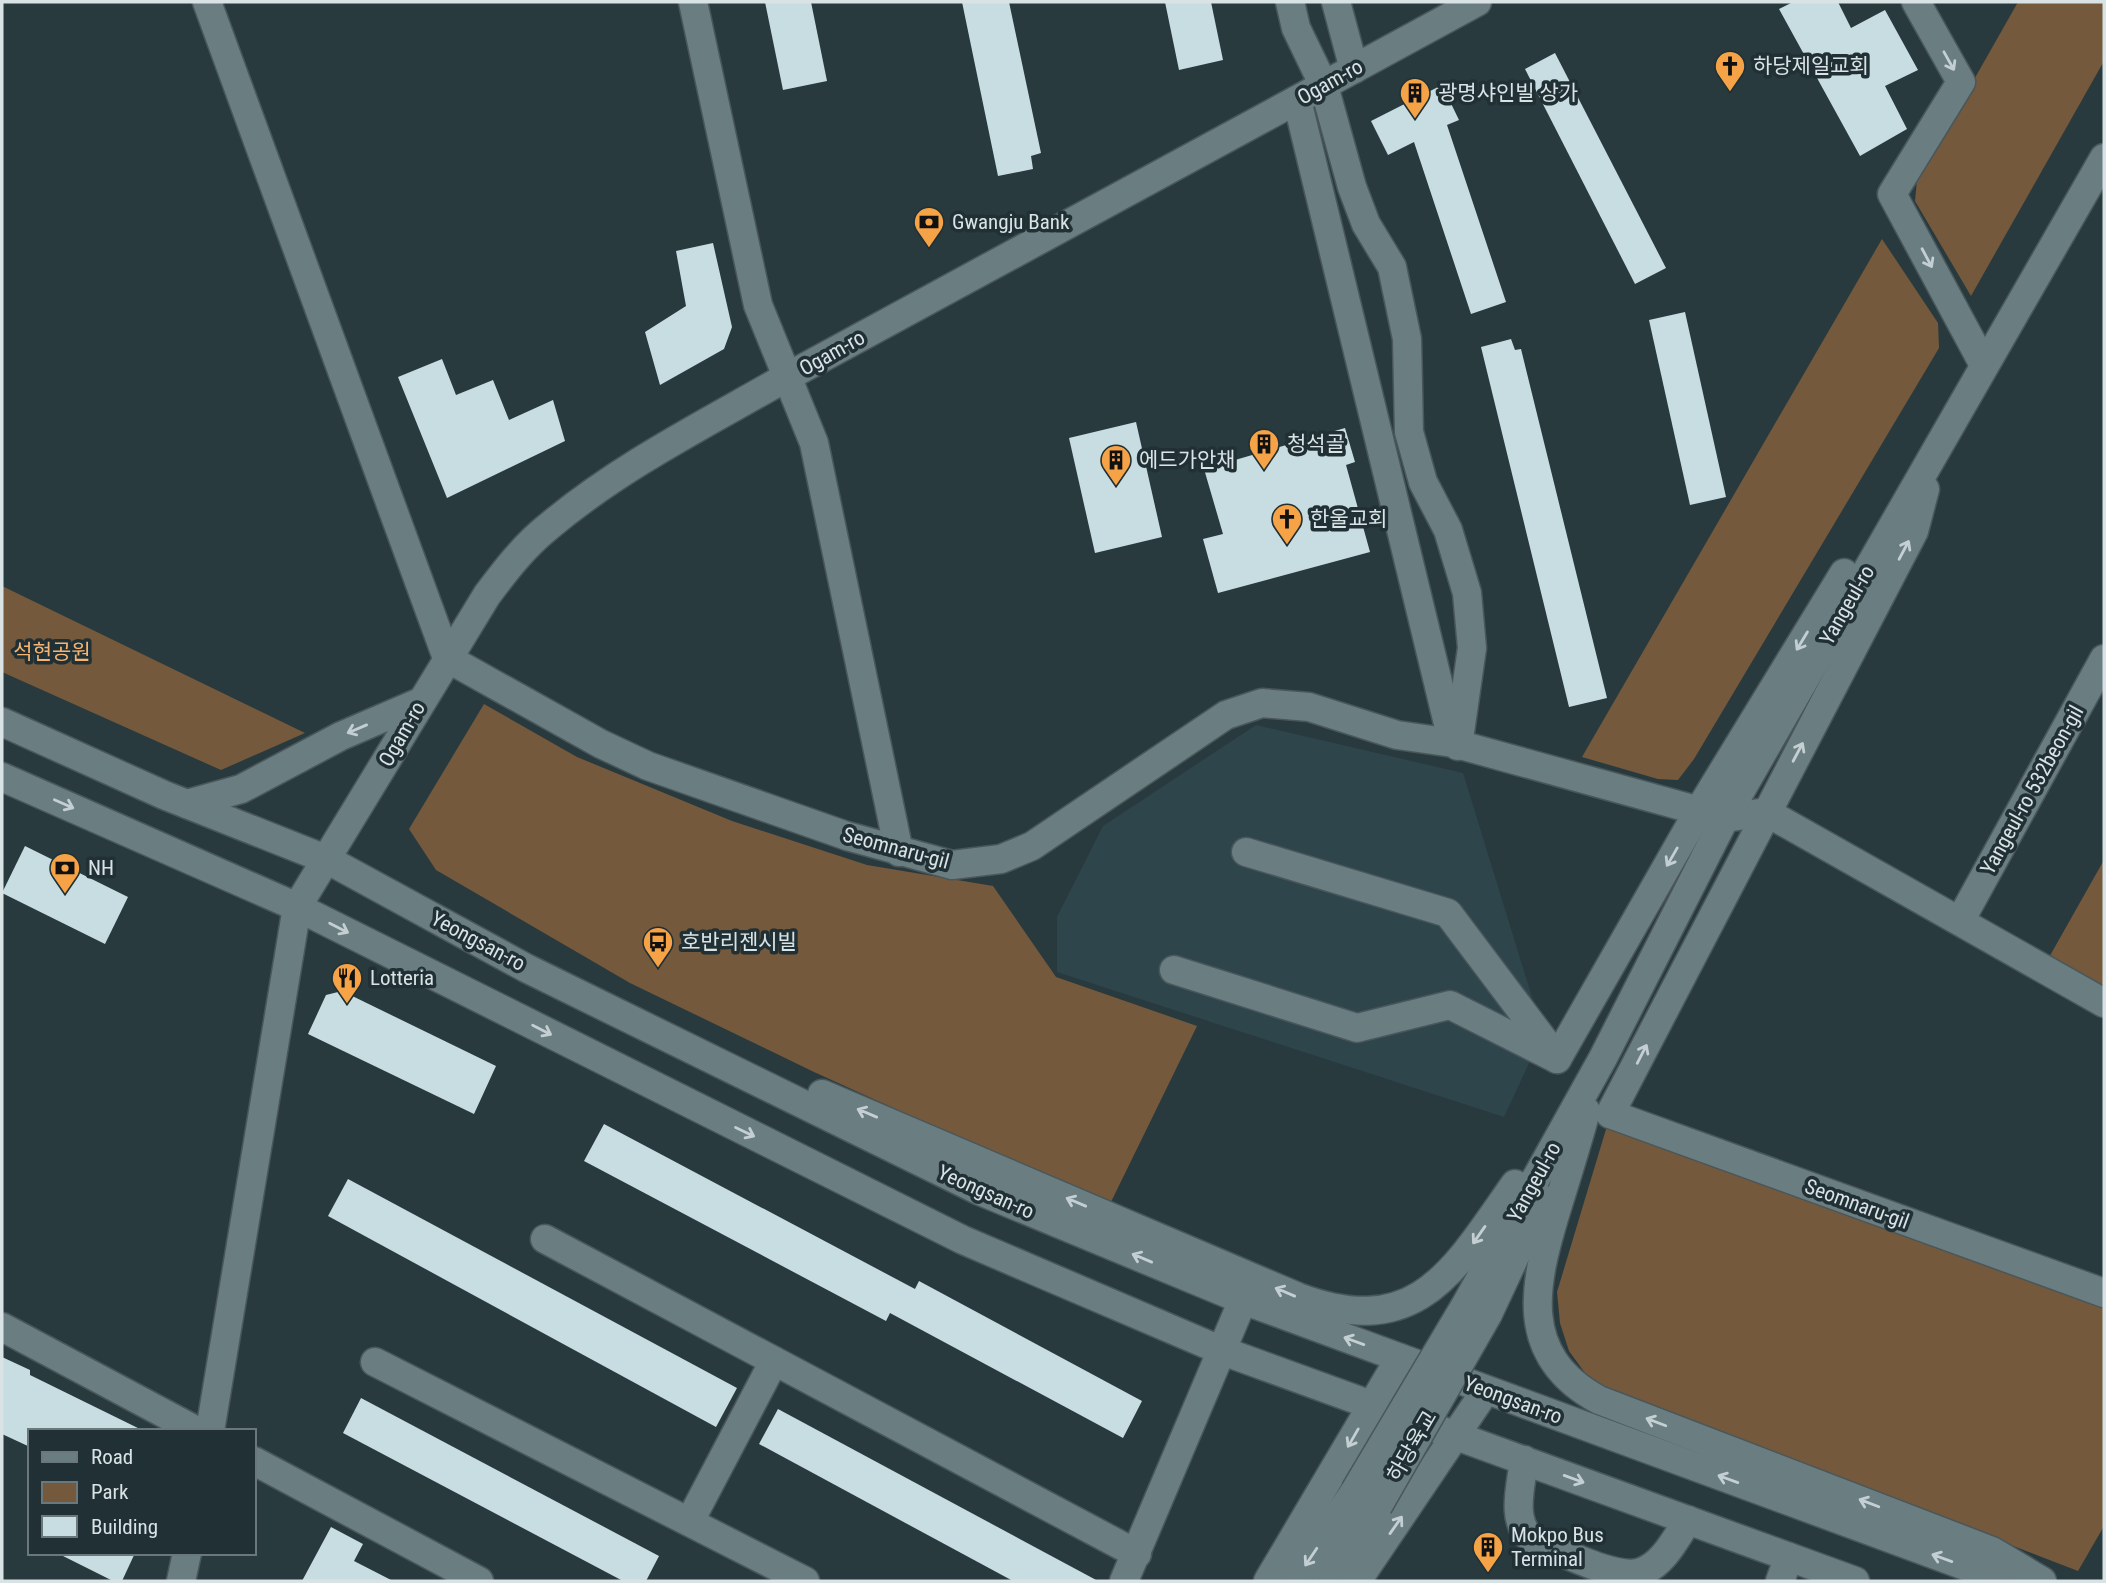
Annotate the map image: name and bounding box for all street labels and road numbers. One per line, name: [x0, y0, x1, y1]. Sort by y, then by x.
street label: Ogam-ro: [1293, 54, 1367, 110]
street label: Ogam-ro: [795, 325, 869, 381]
street label: Yangeul-ro: [1815, 561, 1879, 649]
street label: Ogam-ro: [374, 697, 430, 771]
street label: Yangeul-ro 532beon-gil: [1976, 701, 2088, 879]
street label: Seomnaru-gil: [840, 822, 952, 874]
street label: Yeongsan-ro: [427, 906, 529, 976]
street label: Yangeul-ro: [1502, 1138, 1566, 1226]
street label: Yeongsan-ro: [934, 1160, 1038, 1224]
street label: Seomnaru-gil: [1802, 1174, 1912, 1234]
street label: Yeongsan-ro: [1460, 1371, 1566, 1429]
street label: 하당육교: [1382, 1407, 1442, 1485]

